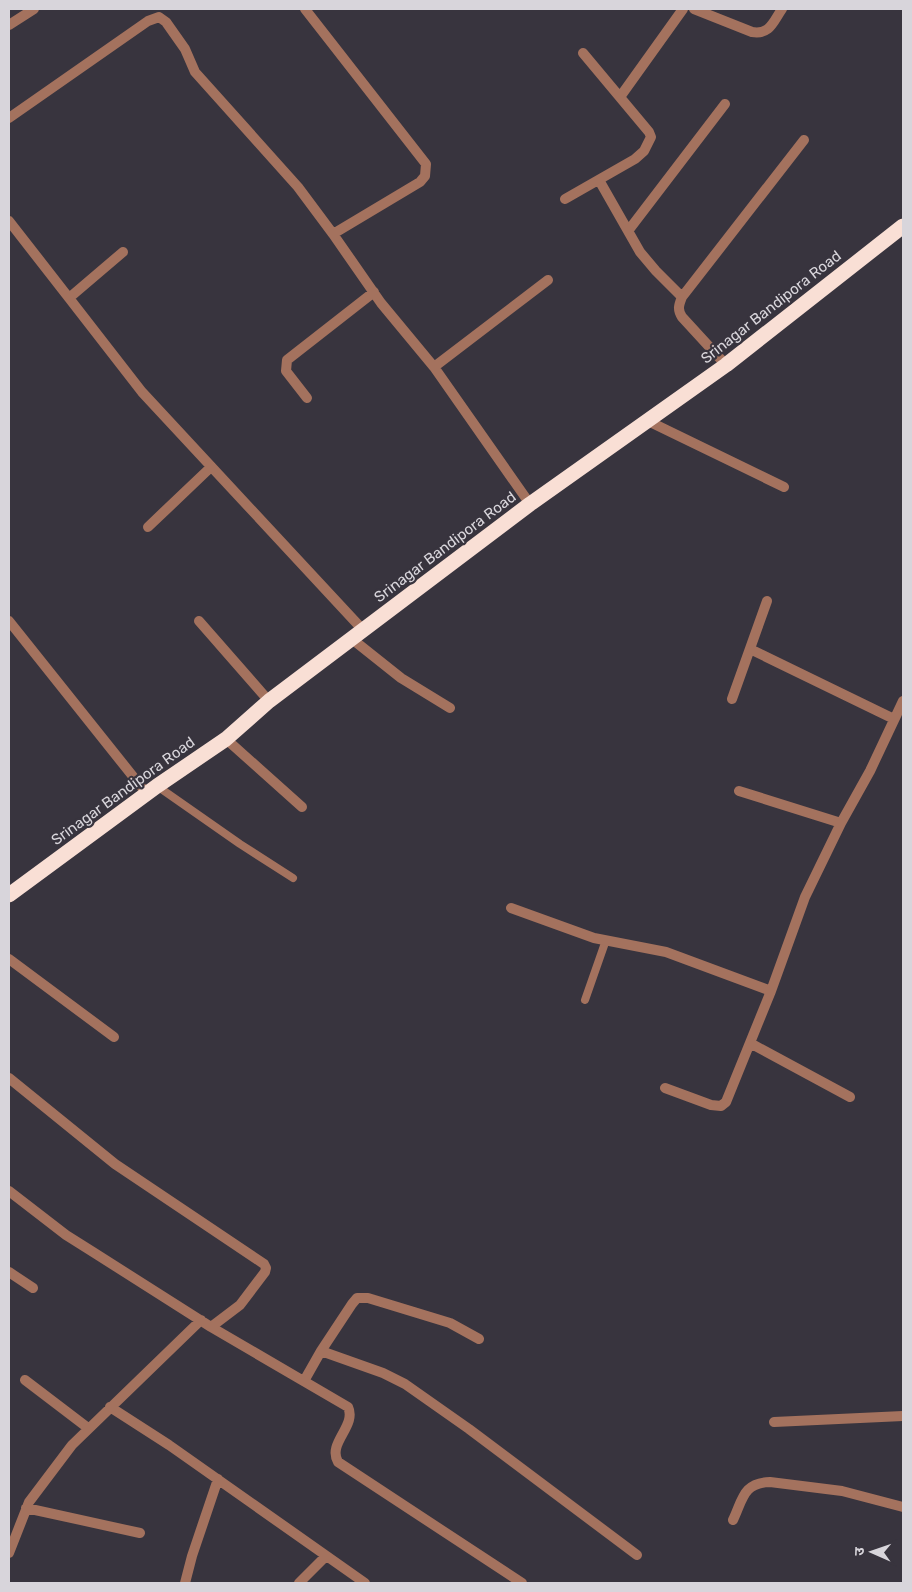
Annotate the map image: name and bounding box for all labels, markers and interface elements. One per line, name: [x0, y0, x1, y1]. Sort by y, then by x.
street label: Srinagar Bandipora Road: [697, 247, 845, 367]
street label: Srinagar Bandipora Road: [371, 488, 519, 606]
street label: Srinagar Bandipora Road: [48, 733, 198, 849]
north arrow: [847, 1527, 897, 1577]
text: उ: [851, 1546, 868, 1556]

